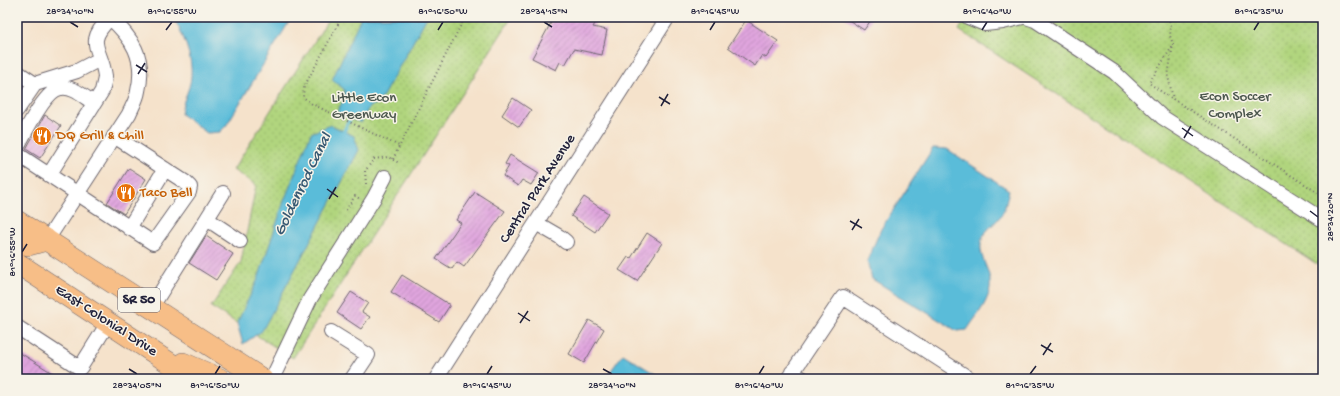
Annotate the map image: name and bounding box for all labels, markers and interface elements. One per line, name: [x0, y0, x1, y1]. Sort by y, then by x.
text: 28°34'10"N: [46, 6, 94, 18]
text: 81°16'55"W: [148, 6, 197, 18]
text: 81°16'50"W: [418, 6, 468, 18]
text: 28°34'15"N: [520, 6, 568, 18]
text: 81°16'45"W: [691, 6, 740, 18]
text: 81°16'40"W: [963, 6, 1012, 18]
text: 81°16'35"W: [1235, 6, 1284, 18]
park label: Econ Soccer Complex: [1200, 88, 1272, 123]
park label: Little Econ Greenway: [332, 89, 397, 124]
restaurant icon: DQ Grill & Chill: [31, 125, 53, 147]
place label: DQ Grill & Chill: [55, 127, 144, 145]
water label: Goldenrod Canal: [271, 129, 338, 239]
street label: Central Park Avenue: [496, 131, 580, 247]
restaurant icon: Taco Bell: [115, 182, 137, 204]
place label: Taco Bell: [139, 184, 193, 202]
text: 28°34'20"N: [1325, 192, 1337, 241]
text: 81°16'55"W: [7, 227, 19, 276]
street label: East Colonial Drive: [52, 281, 161, 361]
road number: SR 50: [118, 288, 160, 312]
text: 28°34'05"N: [113, 380, 162, 392]
text: 81°16'50"W: [190, 380, 240, 392]
text: 81°16'45"W: [463, 380, 512, 392]
text: 28°34'10"N: [588, 380, 636, 392]
text: 81°16'40"W: [735, 380, 784, 392]
text: 81°16'35"W: [1006, 380, 1055, 392]

